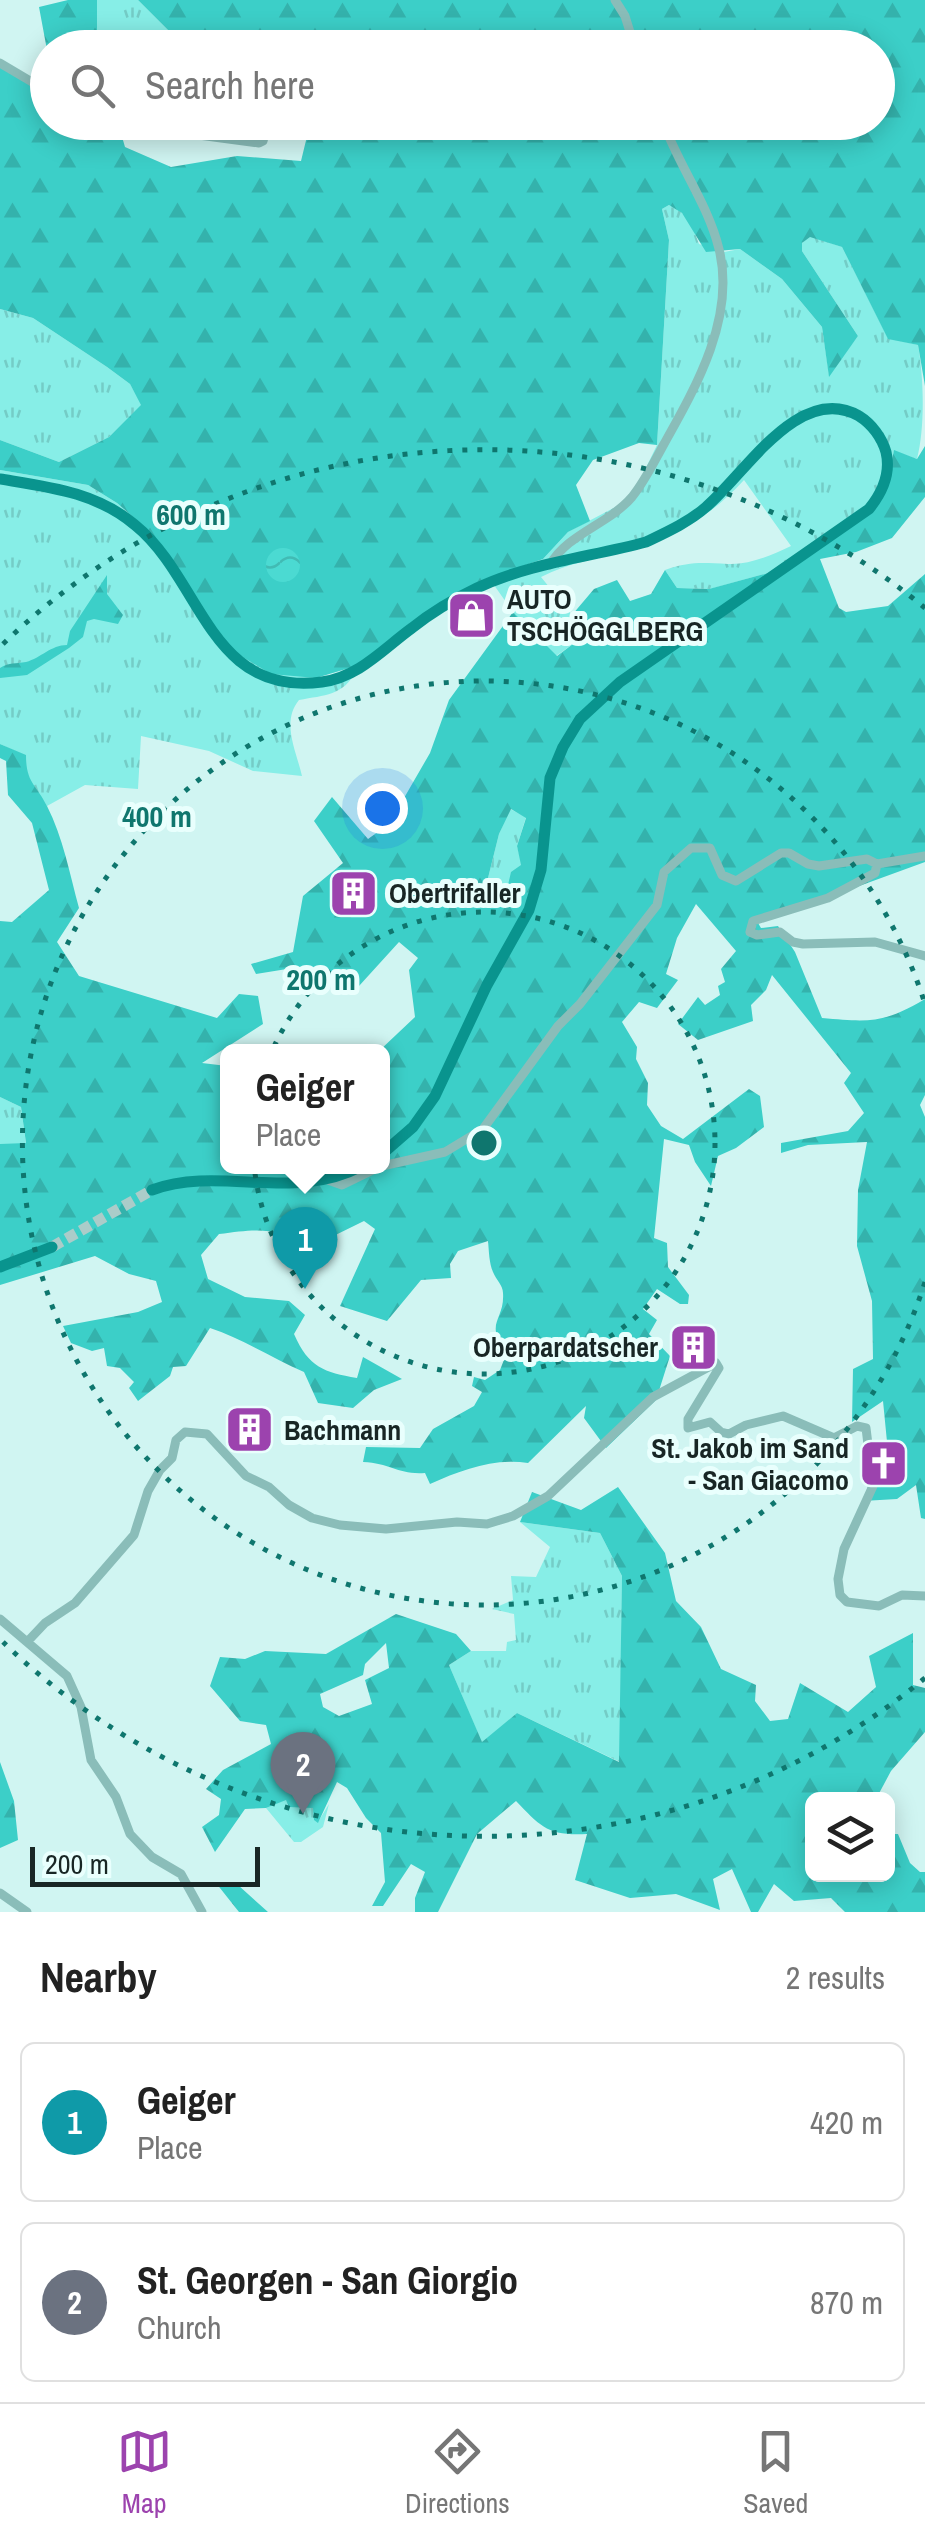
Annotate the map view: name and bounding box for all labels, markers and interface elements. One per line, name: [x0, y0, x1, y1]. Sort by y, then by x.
search box: [30, 30, 895, 140]
icon: search: [65, 58, 120, 113]
text: Search here: [145, 60, 315, 111]
text: 600 m: [156, 494, 226, 534]
place label: AUTO TSCHÖGGLBERG: [507, 580, 703, 650]
shop icon: AUTO TSCHÖGGLBERG: [446, 589, 498, 641]
your location: [357, 783, 408, 834]
text: 400 m: [122, 796, 192, 836]
building icon: Obertrifaller: [328, 867, 380, 919]
place label: Obertrifaller: [389, 874, 521, 912]
text: 200 m: [286, 959, 356, 999]
popup: [220, 1044, 390, 1174]
text: Geiger: [256, 1062, 354, 1113]
text: Place: [256, 1113, 321, 1156]
centre of rings: [466, 1125, 502, 1161]
pin: 1: [272, 1206, 338, 1289]
building icon: Oberpardatscher: [667, 1321, 719, 1373]
place label: Oberpardatscher: [473, 1328, 658, 1366]
building icon: Bachmann: [223, 1404, 275, 1456]
place label: Bachmann: [284, 1411, 401, 1449]
place label: St. Jakob im Sand - San Giacomo: [651, 1429, 849, 1499]
church icon: St. Jakob im Sand - San Giacomo: [858, 1438, 910, 1490]
pin: 2: [270, 1732, 336, 1814]
map controls: [805, 1792, 895, 1882]
button: layers: [805, 1792, 895, 1882]
scale bar: [30, 1842, 260, 1886]
text: 200 m: [45, 1845, 109, 1883]
text: Nearby: [40, 1949, 157, 2005]
text: 2 results: [786, 1956, 885, 1999]
text: Geiger: [137, 2075, 236, 2126]
text: 1: [67, 2101, 82, 2144]
text: 420 m: [810, 2101, 883, 2144]
text: Place: [137, 2126, 203, 2169]
text: St. Georgen - San Giorgio: [137, 2255, 518, 2306]
text: 2: [67, 2281, 82, 2324]
text: 870 m: [810, 2281, 883, 2324]
text: Church: [137, 2306, 222, 2349]
tab: Map: [117, 2424, 172, 2522]
tab: Directions: [405, 2424, 510, 2522]
tab: Saved: [743, 2424, 808, 2522]

